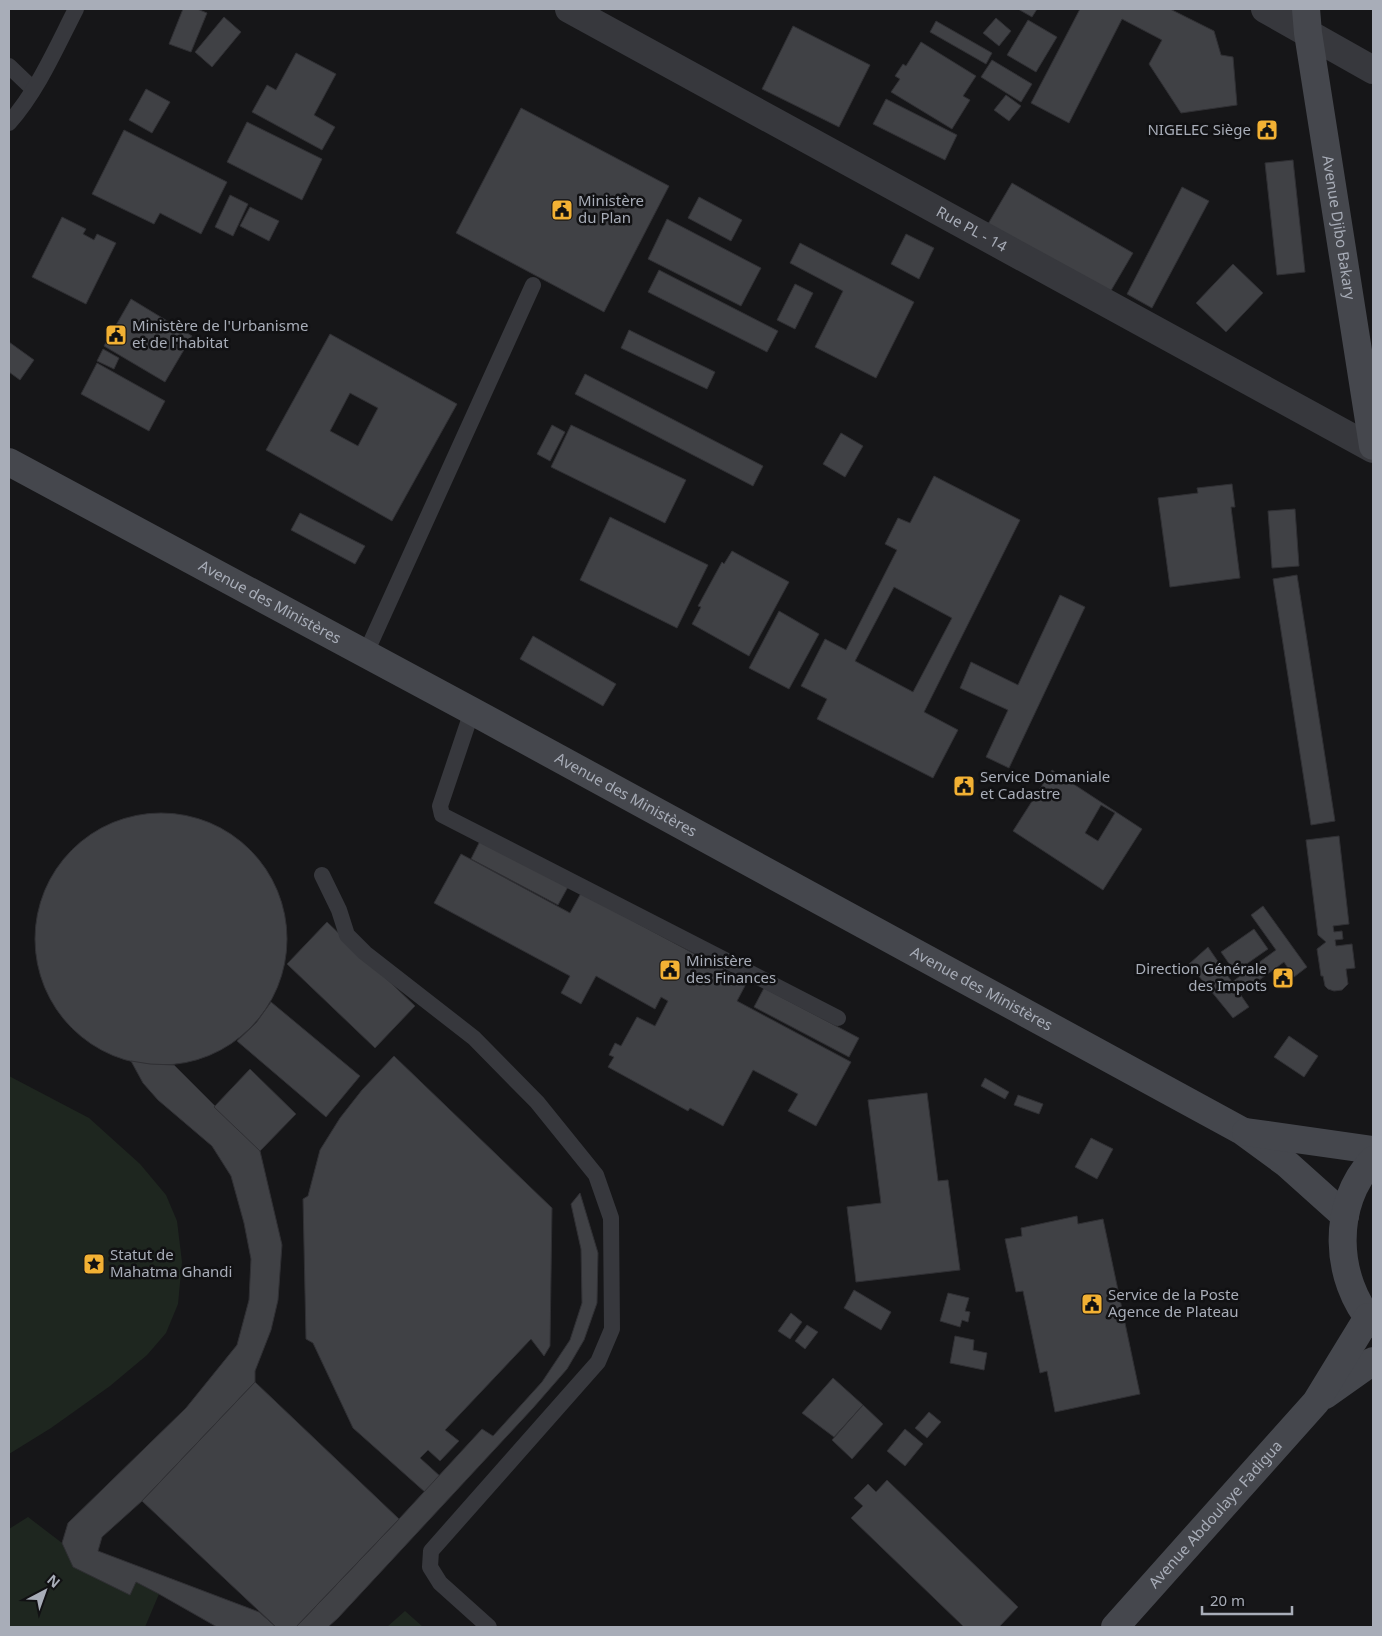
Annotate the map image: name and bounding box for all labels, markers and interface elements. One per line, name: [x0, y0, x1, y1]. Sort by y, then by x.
public building icon: NIGELEC Siège: [1255, 118, 1279, 142]
place label: NIGELEC Siège: [1147, 119, 1251, 139]
street label: Avenue Djibo Bakary: [1318, 154, 1361, 301]
place label: Ministère du Plan: [578, 190, 644, 227]
public building icon: Ministère du Plan: [550, 198, 574, 222]
street label: Rue PL - 14: [933, 201, 1011, 256]
place label: Ministère de l'Urbanisme et de l'habitat: [132, 315, 308, 352]
public building icon: Ministère de l'Urbanisme et de l'habitat: [104, 323, 128, 347]
street label: Avenue des Ministères: [196, 555, 345, 648]
street label: Avenue des Ministères: [552, 747, 701, 841]
place label: Service Domaniale et Cadastre: [980, 766, 1110, 803]
public building icon: Service Domaniale et Cadastre: [952, 774, 976, 798]
street label: Avenue des Ministères: [907, 941, 1056, 1035]
place label: Ministère des Finances: [686, 950, 776, 987]
public building icon: Ministère des Finances: [658, 958, 682, 982]
place label: Direction Générale des Impots: [1135, 958, 1267, 995]
public building icon: Direction Générale des Impots: [1271, 966, 1295, 990]
place label: Statut de Mahatma Ghandi: [110, 1244, 232, 1281]
place icon: Statut de Mahatma Ghandi: [82, 1252, 106, 1276]
place label: Service de la Poste Agence de Plateau: [1108, 1284, 1239, 1321]
public building icon: Service de la Poste Agence de Plateau: [1080, 1292, 1104, 1316]
street label: Avenue Abdoulaye Fadigua: [1144, 1436, 1286, 1592]
north arrow: [20, 1566, 70, 1616]
text: N: [43, 1570, 64, 1592]
scale bar: [1202, 1584, 1292, 1616]
text: 20 m: [1210, 1590, 1245, 1610]

